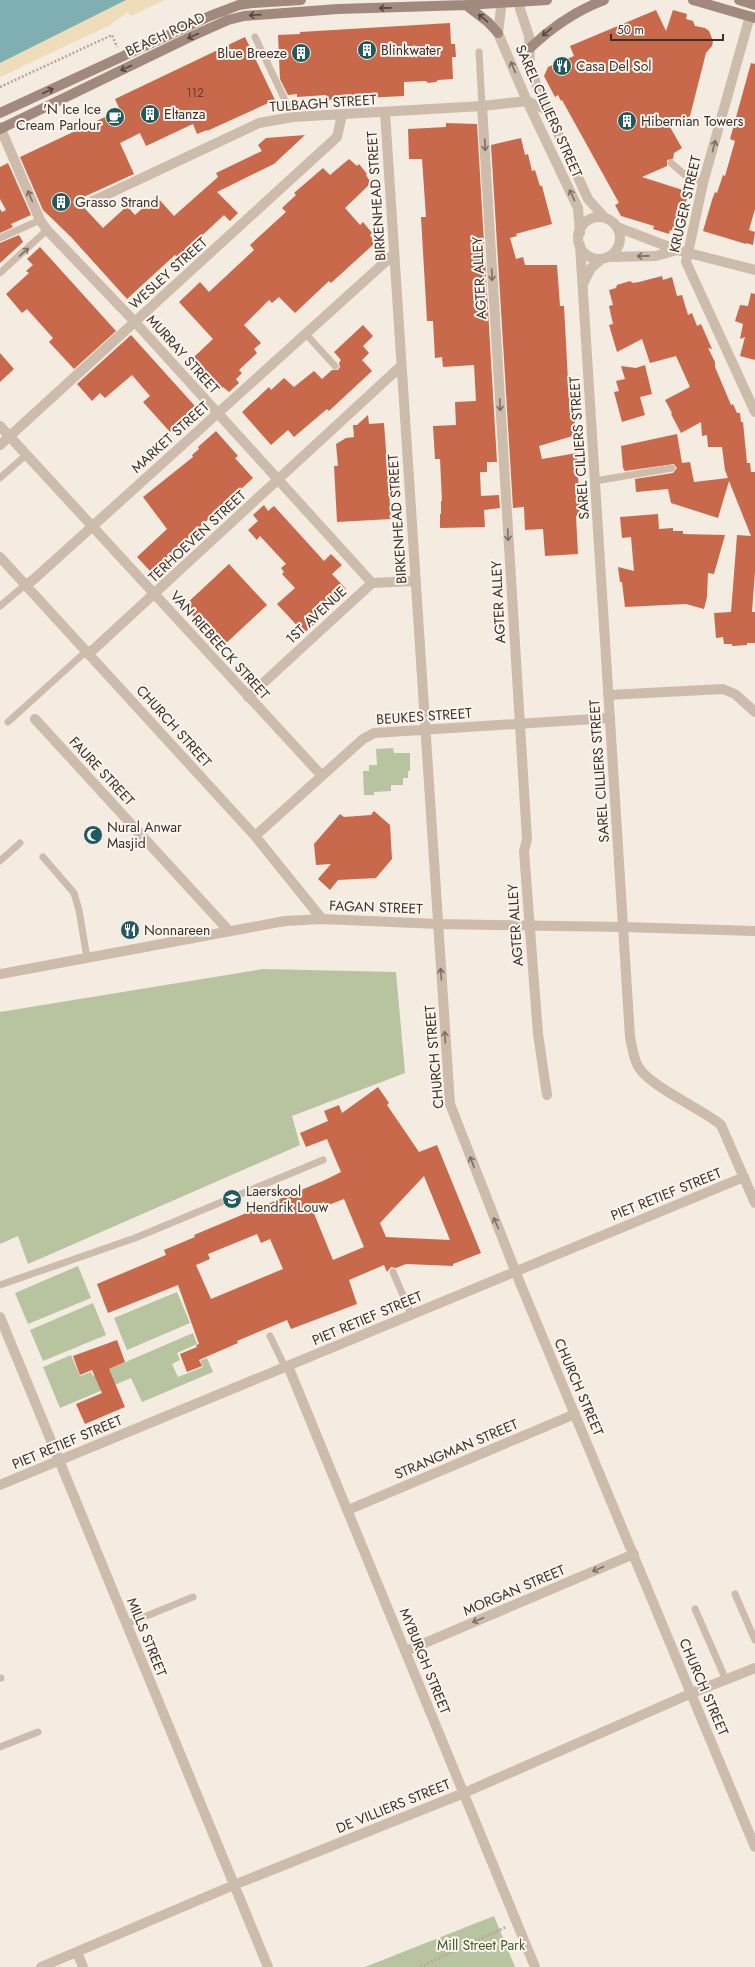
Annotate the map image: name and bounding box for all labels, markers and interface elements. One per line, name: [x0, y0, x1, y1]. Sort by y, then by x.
one-way arrow: [379, 4, 392, 11]
street label: BEACH ROAD: [122, 7, 208, 61]
one-way arrow: [249, 11, 262, 18]
one-way arrow: [478, 13, 489, 22]
scale bar: [611, 16, 723, 42]
text: 50 m: [617, 21, 644, 39]
one-way arrow: [542, 28, 553, 37]
one-way arrow: [187, 33, 199, 40]
building icon: Blinkwater: [356, 39, 378, 61]
place label: Blinkwater: [381, 40, 441, 60]
street label: SAREL CILLIERS STREET: [511, 41, 587, 181]
building icon: Blue Breeze: [290, 42, 312, 64]
place label: Blue Breeze: [217, 43, 287, 63]
restaurant icon: Casa Del Sol: [551, 55, 573, 77]
place label: Casa Del Sol: [576, 56, 652, 76]
one-way arrow: [508, 62, 516, 74]
one-way arrow: [120, 65, 132, 72]
house number: 112: [186, 84, 204, 102]
one-way arrow: [42, 87, 54, 94]
street label: TULBAGH STREET: [269, 89, 378, 117]
place label: 'N Ice Ice Cream Parlour: [16, 99, 101, 135]
building icon: Eltanza: [139, 103, 161, 125]
place label: Eltanza: [164, 104, 206, 124]
cafe icon: 'N Ice Ice Cream Parlour: [104, 106, 126, 128]
building icon: Hibernian Towers: [616, 110, 638, 132]
place label: Hibernian Towers: [641, 111, 744, 131]
street label: BIRKENHEAD STREET: [361, 130, 391, 262]
one-way arrow: [481, 138, 488, 151]
one-way arrow: [711, 140, 718, 153]
street label: KRUGER STREET: [664, 153, 706, 255]
one-way arrow: [568, 189, 575, 201]
one-way arrow: [25, 190, 33, 202]
building icon: Grasso Strand: [50, 191, 72, 213]
place label: Grasso Strand: [75, 192, 158, 212]
street label: WESLEY STREET: [124, 232, 212, 314]
street label: AGTER ALLEY: [467, 236, 491, 320]
one-way arrow: [18, 247, 29, 256]
one-way arrow: [637, 252, 650, 260]
one-way arrow: [489, 268, 496, 281]
street label: MURRAY STREET: [142, 310, 224, 398]
street label: SAREL CILLIERS STREET: [564, 375, 594, 520]
street label: MARKET STREET: [127, 396, 214, 477]
one-way arrow: [497, 398, 504, 411]
street label: BIRKENHEAD STREET: [382, 453, 412, 585]
street label: TERHOEVEN STREET: [144, 485, 251, 587]
one-way arrow: [505, 528, 512, 541]
street label: AGTER ALLEY: [486, 560, 510, 644]
street label: 1ST AVENUE: [281, 582, 351, 648]
street label: VAN RIEBEECK STREET: [166, 586, 275, 704]
street label: CHURCH STREET: [132, 681, 217, 772]
street label: SAREL CILLIERS STREET: [584, 698, 614, 843]
street label: BEUKES STREET: [376, 703, 473, 729]
street label: FAURE STREET: [65, 732, 140, 810]
place label: Nural Anwar Masjid: [107, 817, 182, 853]
mosque icon: Nural Anwar Masjid: [82, 824, 104, 846]
street label: AGTER ALLEY: [502, 883, 528, 967]
street label: FAGAN STREET: [329, 895, 424, 919]
restaurant icon: Nonnareen: [119, 919, 141, 941]
place label: Nonnareen: [144, 920, 210, 940]
one-way arrow: [437, 968, 444, 981]
street label: CHURCH STREET: [419, 1004, 448, 1110]
one-way arrow: [442, 1031, 449, 1044]
one-way arrow: [468, 1157, 476, 1169]
street label: PIET RETIEF STREET: [608, 1162, 725, 1225]
place label: Laerskool Hendrik Louw: [246, 1181, 329, 1217]
school or university icon: Laerskool Hendrik Louw: [221, 1188, 243, 1210]
one-way arrow: [492, 1218, 500, 1230]
street label: PIET RETIEF STREET: [309, 1286, 426, 1350]
street label: CHURCH STREET: [549, 1335, 609, 1439]
street label: PIET RETIEF STREET: [9, 1410, 126, 1474]
street label: STRANGMAN STREET: [391, 1414, 521, 1484]
street label: MORGAN STREET: [460, 1559, 568, 1620]
one-way arrow: [592, 1566, 604, 1574]
street label: MILLS STREET: [122, 1595, 172, 1680]
street label: MYBURGH STREET: [395, 1605, 456, 1717]
one-way arrow: [473, 1617, 485, 1624]
street label: CHURCH STREET: [674, 1635, 734, 1739]
street label: DE VILLIERS STREET: [333, 1774, 454, 1838]
park label: Mill Street Park: [437, 1935, 526, 1955]

